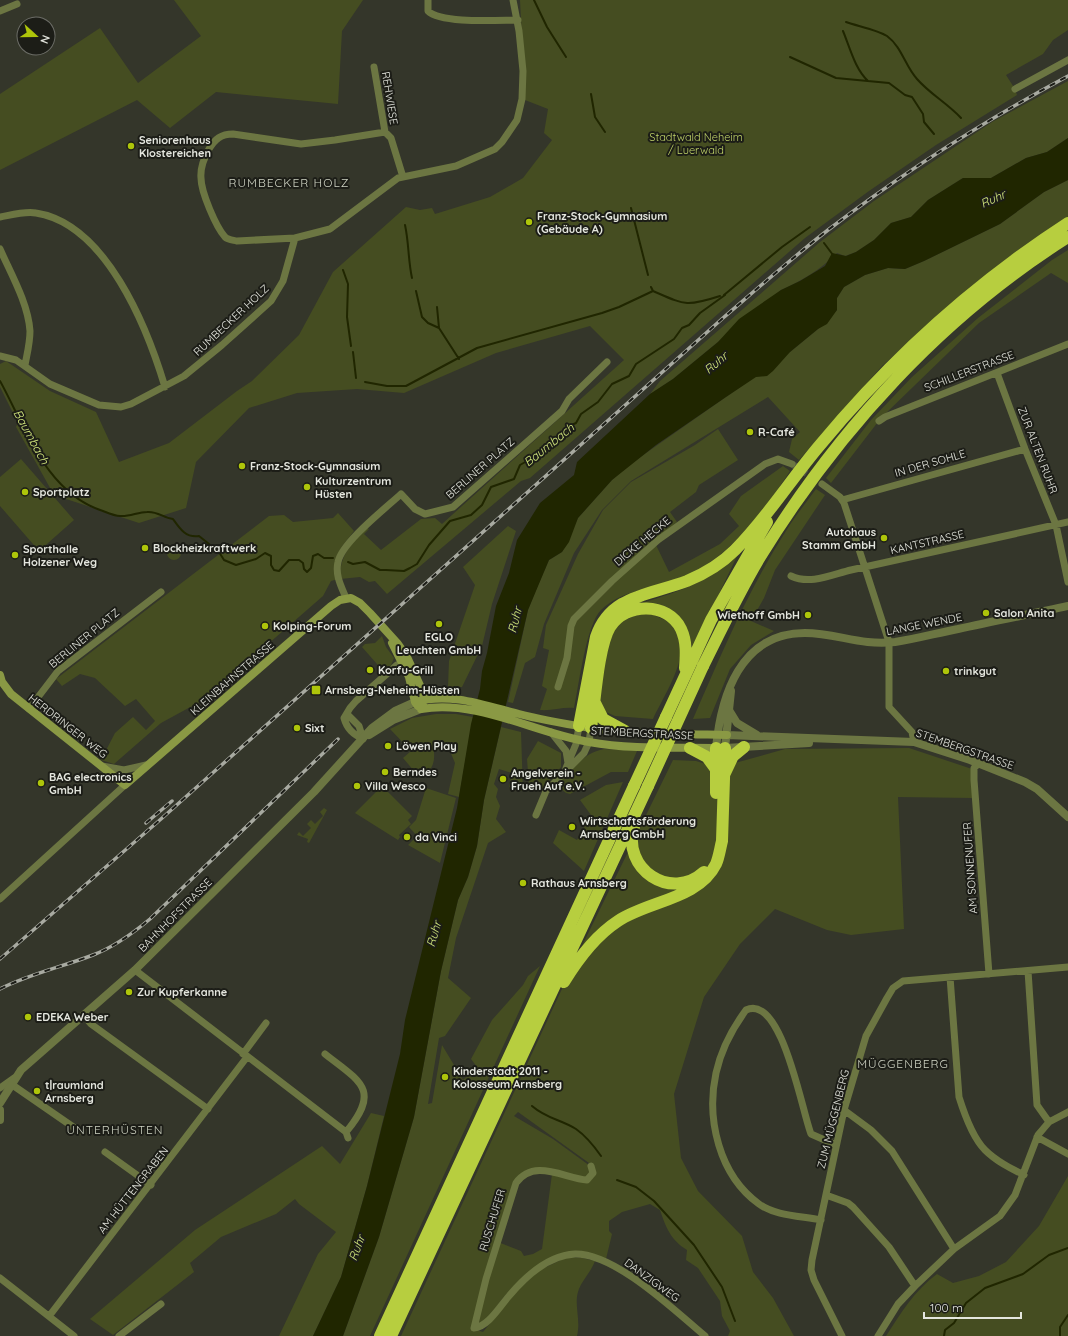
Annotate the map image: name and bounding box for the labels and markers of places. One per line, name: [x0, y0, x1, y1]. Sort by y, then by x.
place label: Seniorenhaus Klostereichen: [139, 133, 211, 160]
marker: Seniorenhaus Klostereichen: [126, 141, 136, 151]
place label: Franz-Stock-Gymnasium (Gebäude A): [537, 209, 667, 236]
marker: Franz-Stock-Gymnasium (Gebäude A): [524, 217, 534, 227]
place label: R-Café: [758, 425, 795, 439]
marker: R-Café: [745, 427, 755, 437]
place label: Franz-Stock-Gymnasium: [250, 459, 380, 473]
marker: Franz-Stock-Gymnasium: [237, 461, 247, 471]
place label: Kulturzentrum Hüsten: [315, 474, 391, 501]
marker: Kulturzentrum Hüsten: [302, 482, 312, 492]
place label: Sportplatz: [33, 485, 90, 499]
marker: Sportplatz: [20, 487, 30, 497]
place label: Autohaus Stamm GmbH: [802, 525, 876, 552]
marker: Autohaus Stamm GmbH: [879, 533, 889, 543]
place label: Blockheizkraftwerk: [153, 541, 256, 555]
place label: Sporthalle Holzener Weg: [23, 542, 97, 569]
marker: Blockheizkraftwerk: [140, 543, 150, 553]
marker: Sporthalle Holzener Weg: [10, 550, 20, 560]
place label: Salon Anita: [994, 606, 1055, 620]
place label: Wiethoff GmbH: [717, 608, 800, 622]
marker: Salon Anita: [981, 608, 991, 618]
marker: Wiethoff GmbH: [803, 610, 813, 620]
place label: Kolping-Forum: [273, 619, 352, 633]
marker: EGLO Leuchten GmbH: [434, 619, 444, 629]
marker: Kolping-Forum: [260, 621, 270, 631]
place label: EGLO Leuchten GmbH: [397, 630, 481, 657]
place label: Korfu-Grill: [378, 663, 433, 677]
place label: trinkgut: [954, 664, 997, 678]
marker: Korfu-Grill: [365, 665, 375, 675]
marker: trinkgut: [941, 666, 951, 676]
place label: Arnsberg-Neheim-Hüsten: [325, 683, 460, 697]
marker: Arnsberg-Neheim-Hüsten: [310, 684, 322, 696]
place label: Sixt: [305, 721, 325, 735]
marker: Sixt: [292, 723, 302, 733]
place label: Löwen Play: [396, 739, 457, 753]
marker: Löwen Play: [383, 741, 393, 751]
place label: Berndes: [393, 765, 437, 779]
place label: Angelverein - Frueh Auf e.V.: [511, 766, 585, 793]
marker: Berndes: [380, 767, 390, 777]
place label: BAG electronics GmbH: [49, 770, 132, 797]
marker: Angelverein - Frueh Auf e.V.: [498, 774, 508, 784]
marker: BAG electronics GmbH: [36, 778, 46, 788]
place label: Villa Wesco: [365, 779, 426, 793]
marker: Villa Wesco: [352, 781, 362, 791]
place label: Wirtschaftsförderung Arnsberg GmbH: [580, 814, 696, 841]
marker: Wirtschaftsförderung Arnsberg GmbH: [567, 822, 577, 832]
place label: da Vinci: [415, 830, 457, 844]
marker: da Vinci: [402, 832, 412, 842]
place label: Rathaus Arnsberg: [531, 876, 627, 890]
marker: Rathaus Arnsberg: [518, 878, 528, 888]
place label: Zur Kupferkanne: [137, 985, 228, 999]
marker: Zur Kupferkanne: [124, 987, 134, 997]
place label: EDEKA Weber: [36, 1010, 109, 1024]
marker: EDEKA Weber: [23, 1012, 33, 1022]
place label: Kinderstadt 2011 - Kolosseum Arnsberg: [453, 1064, 562, 1091]
marker: Kinderstadt 2011 - Kolosseum Arnsberg: [440, 1072, 450, 1082]
place label: t|raumland Arnsberg: [45, 1078, 104, 1105]
marker: t|raumland Arnsberg: [32, 1086, 42, 1096]

